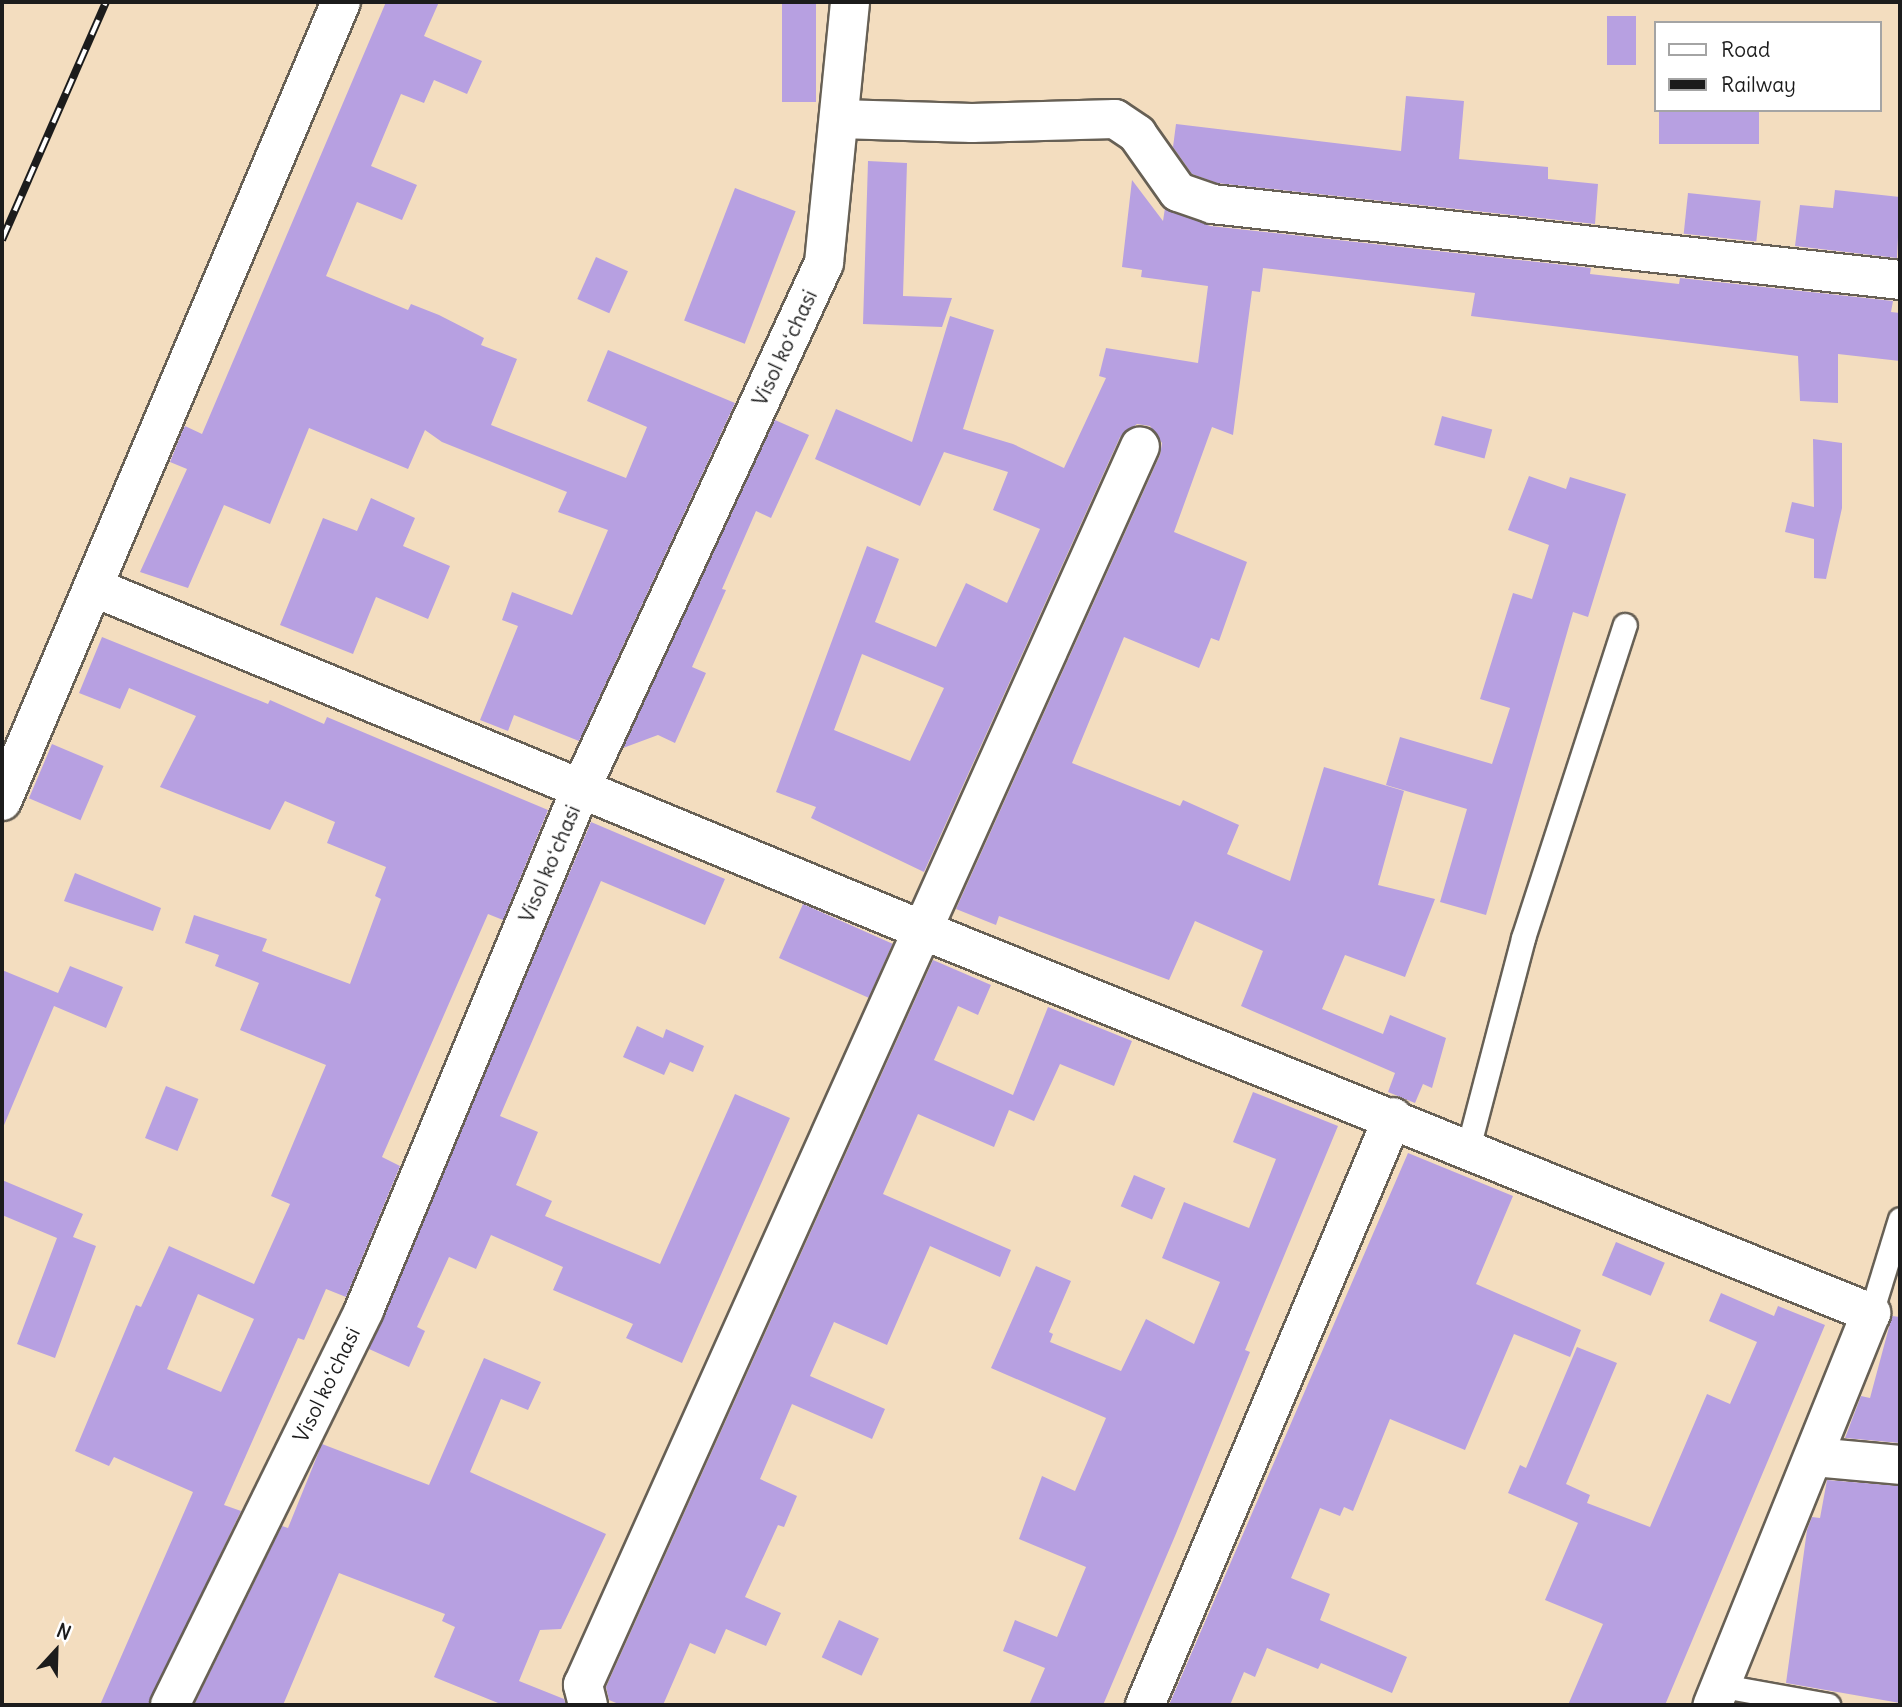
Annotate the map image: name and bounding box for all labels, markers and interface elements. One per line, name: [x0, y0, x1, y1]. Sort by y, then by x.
legend: [1654, 21, 1881, 112]
text: Road: [1721, 36, 1770, 63]
text: Railway: [1721, 71, 1796, 98]
street label: Visol koʻchasi: [747, 286, 823, 410]
street label: Visol koʻchasi: [514, 802, 586, 926]
street label: Visol koʻchasi: [288, 1323, 366, 1447]
north arrow: [21, 1616, 91, 1686]
text: N: [53, 1618, 74, 1645]

